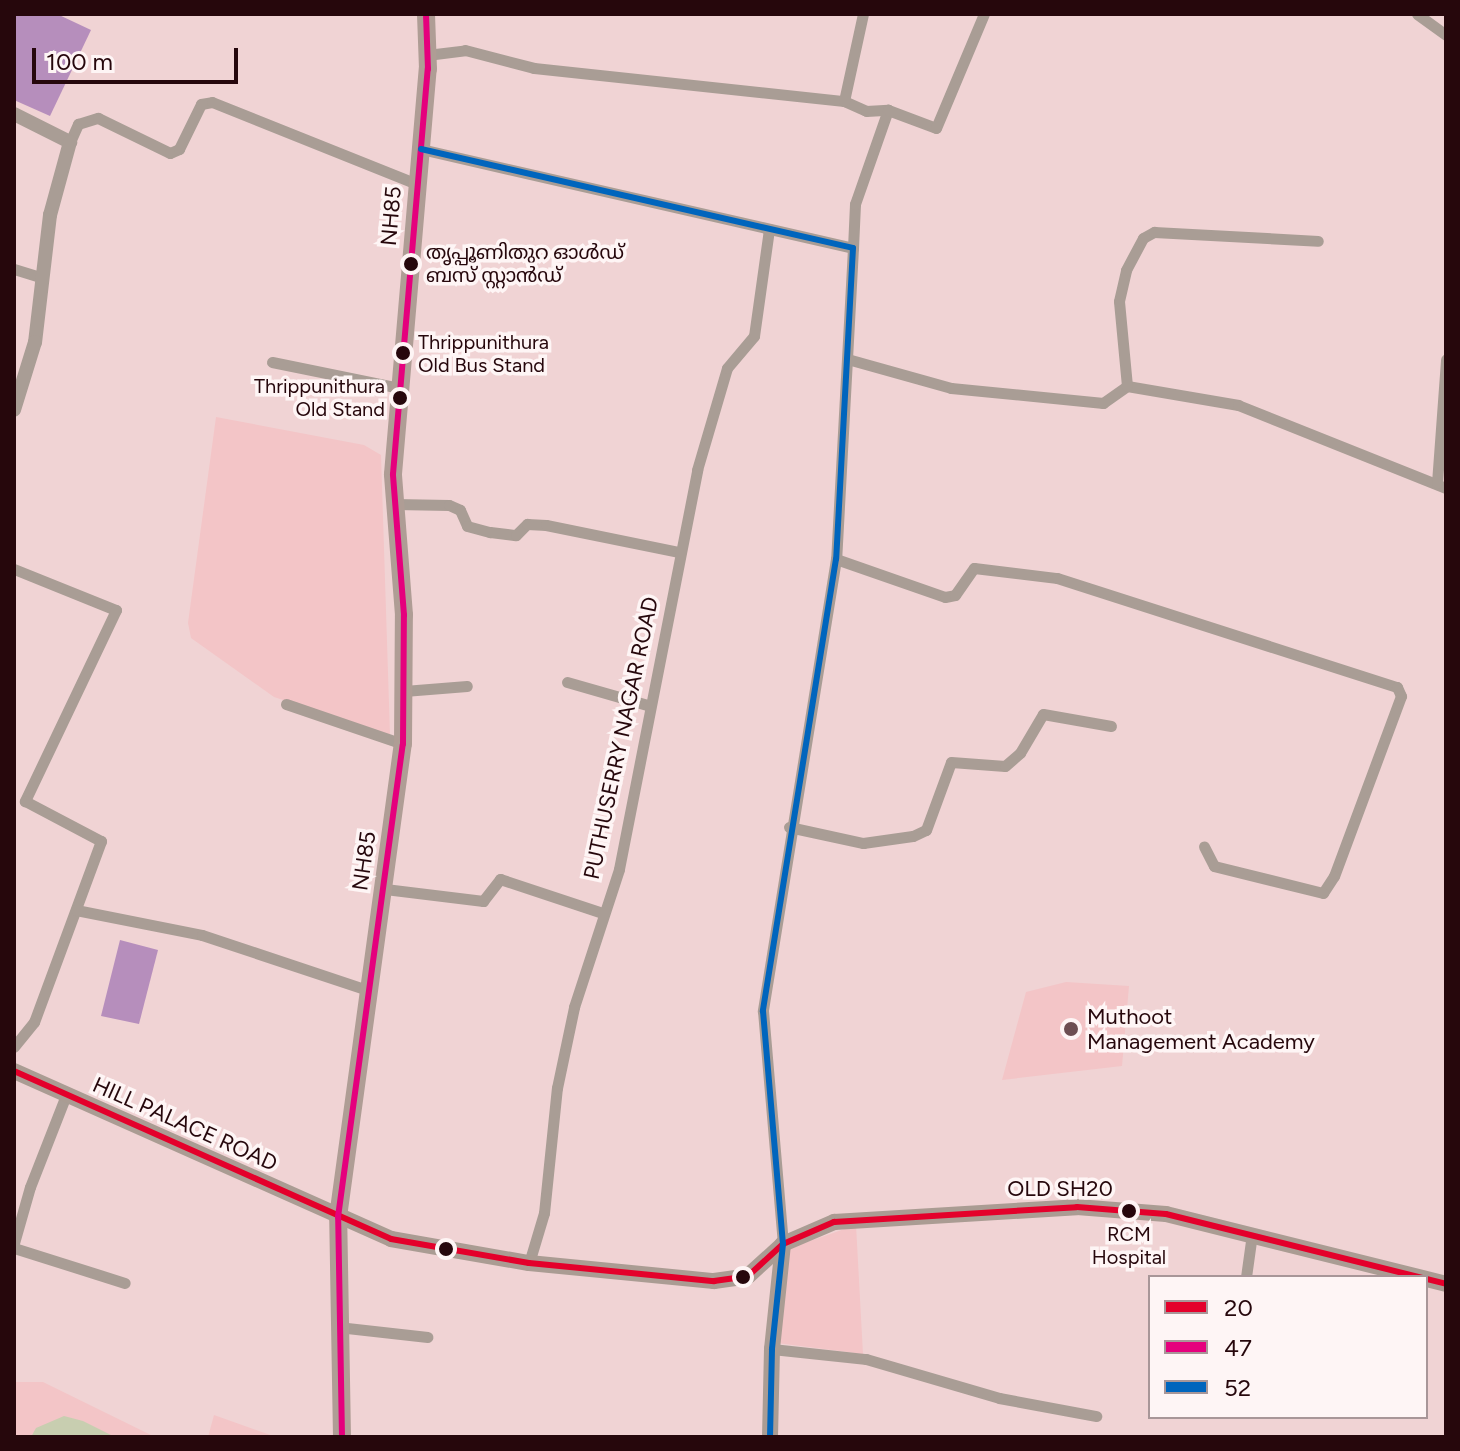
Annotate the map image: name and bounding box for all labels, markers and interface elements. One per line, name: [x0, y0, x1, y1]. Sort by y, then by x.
scale bar: [36, 32, 242, 82]
text: 100 m: [46, 47, 113, 76]
street label: NH85: [375, 185, 407, 247]
place label: തൃപ്പൂണിതുറ ഓൾഡ് ബസ് സ്റ്റാൻഡ്: [426, 240, 624, 287]
marker: തൃപ്പൂണിതുറ ഓൾഡ് ബസ് സ്റ്റാൻഡ്: [403, 256, 419, 272]
place label: Thrippunithura Old Bus Stand: [418, 330, 549, 377]
marker: Thrippunithura Old Bus Stand: [395, 345, 411, 361]
place label: Thrippunithura Old Stand: [254, 374, 385, 421]
marker: Thrippunithura Old Stand: [392, 390, 408, 406]
street label: PUTHUSERRY NAGAR ROAD: [578, 594, 664, 882]
street label: NH85: [347, 830, 381, 892]
place label: Muthoot Management Academy: [1087, 1003, 1315, 1054]
marker: Muthoot Management Academy: [1062, 1020, 1080, 1038]
street label: HILL PALACE ROAD: [89, 1071, 281, 1177]
street label: OLD SH20: [1007, 1176, 1113, 1202]
marker: RCM Hospital: [1121, 1203, 1137, 1219]
place label: RCM Hospital: [1092, 1222, 1166, 1269]
unlabelled marker: [438, 1241, 454, 1257]
unlabelled marker: [735, 1269, 751, 1285]
legend: [1148, 1275, 1428, 1419]
text: 20: [1224, 1293, 1253, 1322]
text: 47: [1224, 1333, 1252, 1362]
text: 52: [1224, 1373, 1251, 1402]

